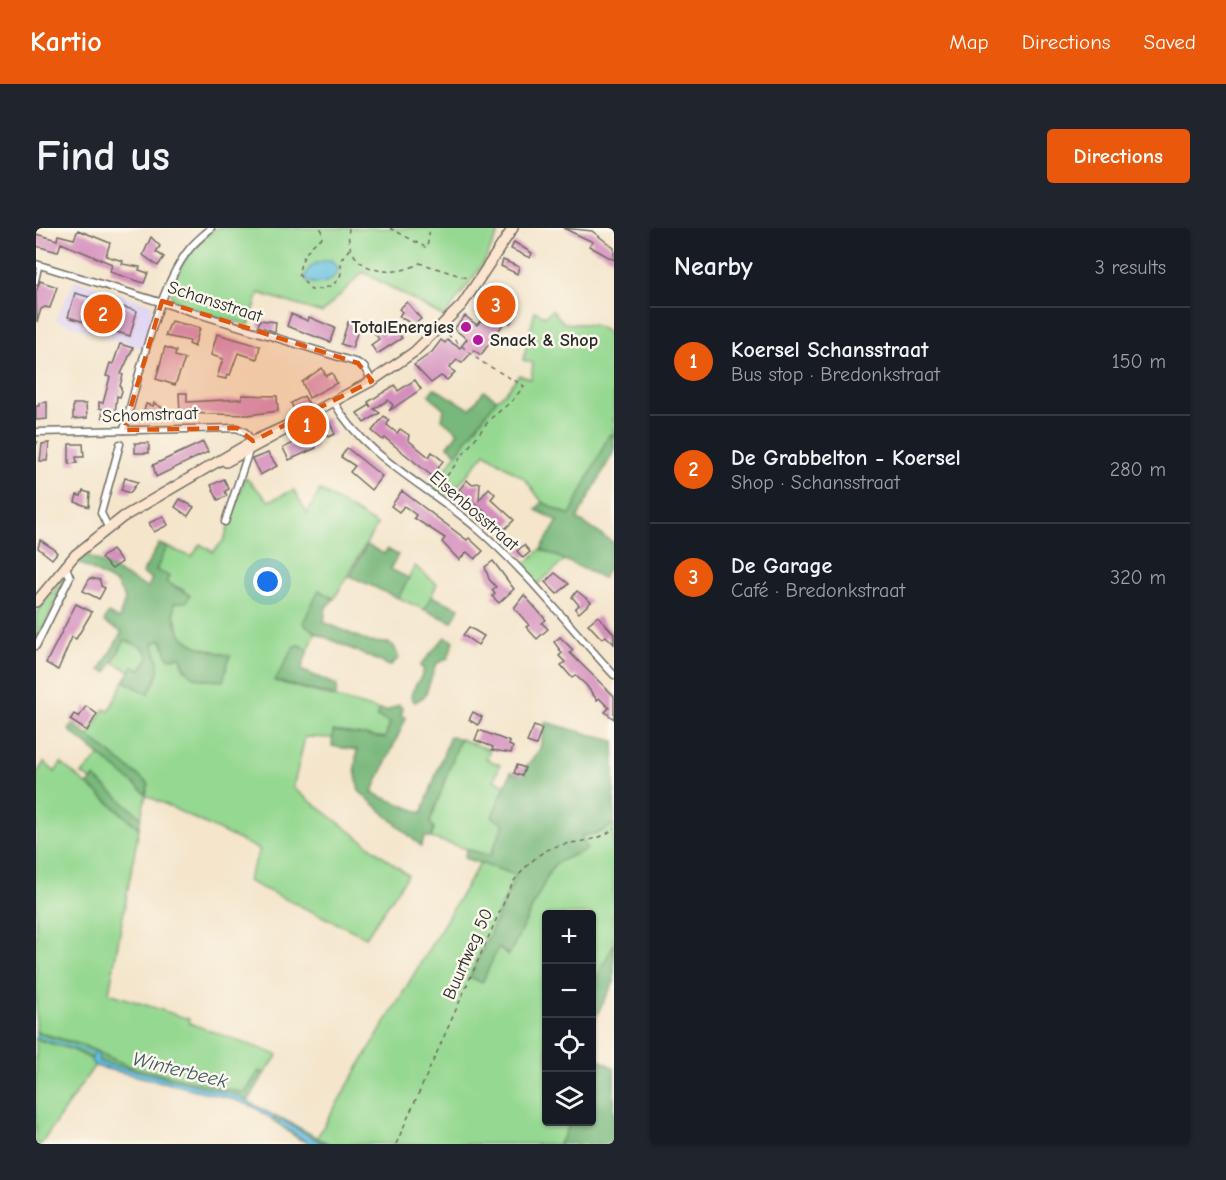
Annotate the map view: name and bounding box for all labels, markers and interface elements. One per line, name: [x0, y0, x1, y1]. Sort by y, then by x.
text: Kartio: [30, 26, 102, 58]
text: Map: [949, 30, 989, 54]
text: Directions: [1022, 30, 1111, 54]
text: Saved: [1144, 30, 1196, 54]
button: Directions: [1047, 129, 1190, 183]
text: Find us: [36, 132, 170, 181]
text: Nearby: [674, 252, 753, 282]
text: 3 results: [1095, 256, 1166, 279]
street label: Schansstraat: [165, 277, 266, 327]
pin: 3: [476, 282, 516, 328]
pin: 2: [84, 292, 122, 337]
place label: TotalEnergies: [351, 317, 454, 338]
marker: TotalEnergies: [459, 320, 473, 334]
place label: Snack & Shop: [490, 330, 598, 351]
marker: Snack & Shop: [471, 333, 485, 347]
text: Koersel Schansstraat: [731, 337, 928, 363]
text: 1: [690, 350, 697, 373]
text: 150 m: [1112, 350, 1166, 373]
text: Bus stop · Bredonkstraat: [731, 363, 940, 386]
pin: 1: [288, 402, 326, 448]
street label: Schomstraat: [102, 403, 199, 427]
text: De Grabbelton - Koersel: [731, 445, 961, 471]
text: 2: [689, 458, 698, 481]
text: 280 m: [1110, 458, 1166, 481]
street label: Elsenbosstraat: [425, 467, 523, 556]
text: Shop · Schansstraat: [731, 471, 900, 494]
text: De Garage: [731, 553, 832, 579]
text: 3: [689, 566, 698, 589]
text: 320 m: [1110, 566, 1166, 589]
your location: [253, 567, 282, 596]
text: Café · Bredonkstraat: [731, 579, 905, 602]
street label: Buurtweg 50: [439, 905, 497, 1003]
map controls: [542, 910, 596, 1126]
button: +: [542, 910, 596, 964]
button: −: [542, 964, 596, 1018]
button: locate: [542, 1018, 596, 1072]
water label: Winterbeek: [130, 1047, 230, 1093]
button: layers: [542, 1072, 596, 1126]

